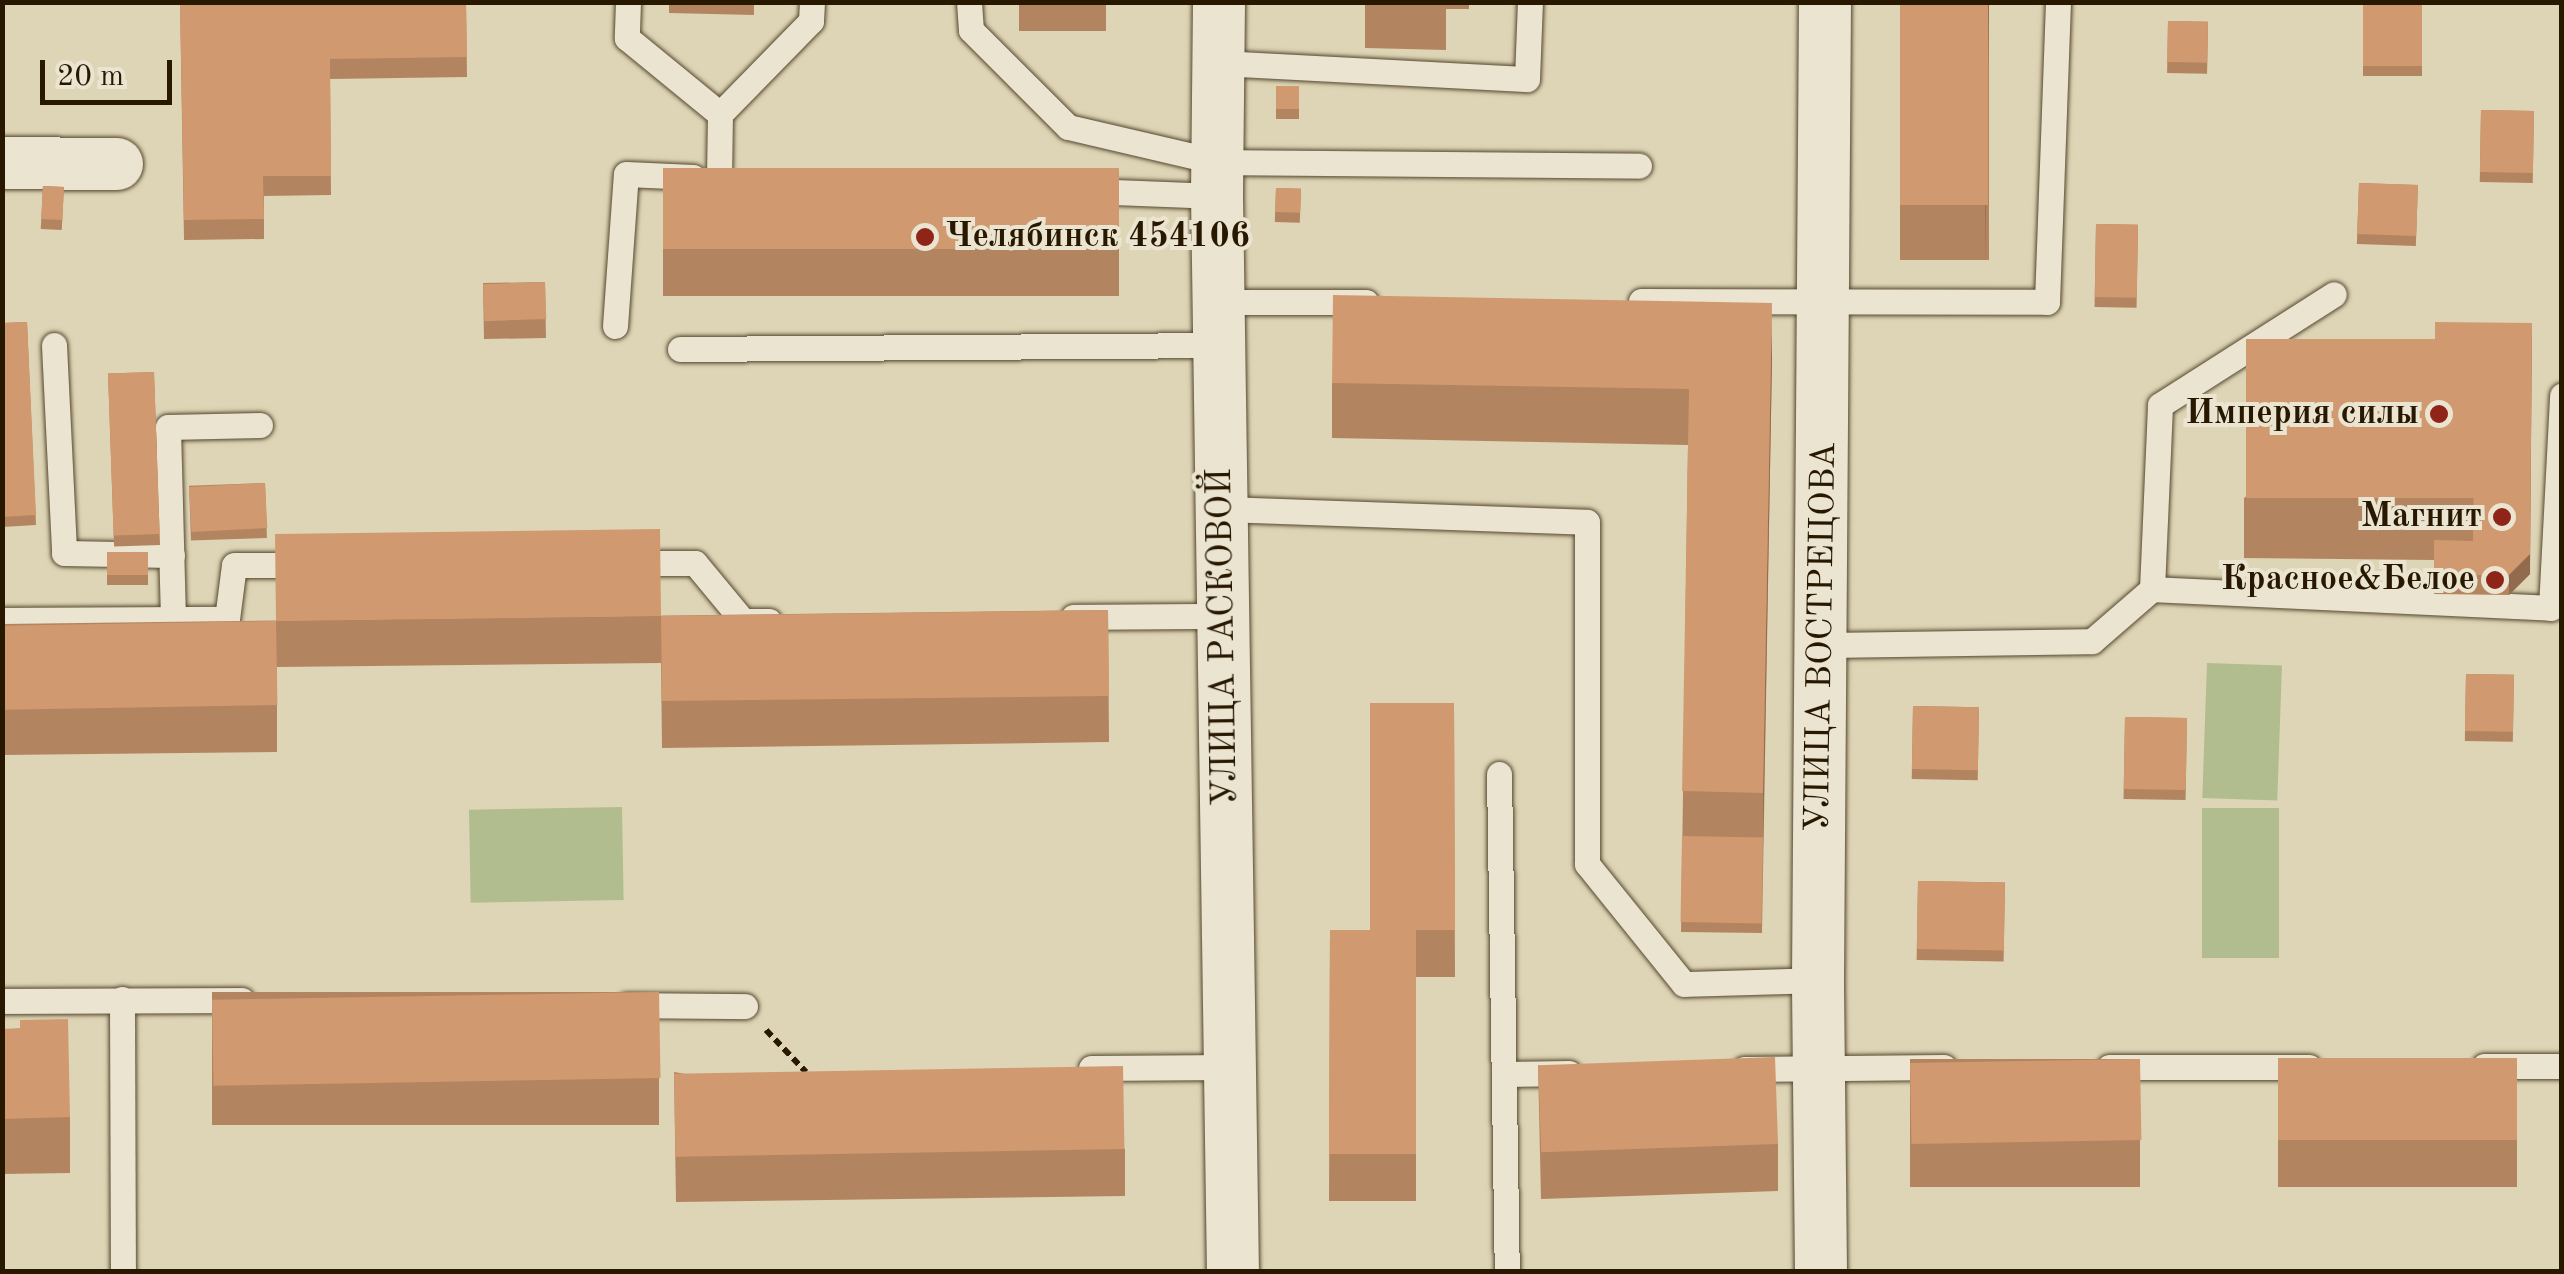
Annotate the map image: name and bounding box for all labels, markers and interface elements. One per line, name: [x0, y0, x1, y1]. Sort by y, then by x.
scale bar: [45, 40, 178, 102]
text: 20 m: [57, 62, 124, 92]
place label: Челябинск 454106: [945, 216, 1250, 258]
marker: Челябинск 454106: [914, 226, 936, 248]
place label: Империя силы: [2185, 393, 2419, 435]
marker: Империя силы: [2428, 403, 2450, 425]
street label: УЛИЦА ВОСТРЕЦОВА: [1798, 442, 1846, 832]
street label: УЛИЦА РАСКОВОЙ: [1200, 468, 1248, 806]
place label: Магнит: [2361, 496, 2482, 538]
marker: Магнит: [2491, 506, 2513, 528]
place label: Красное&Белое: [2221, 559, 2475, 601]
marker: Красное&Белое: [2484, 569, 2506, 591]

